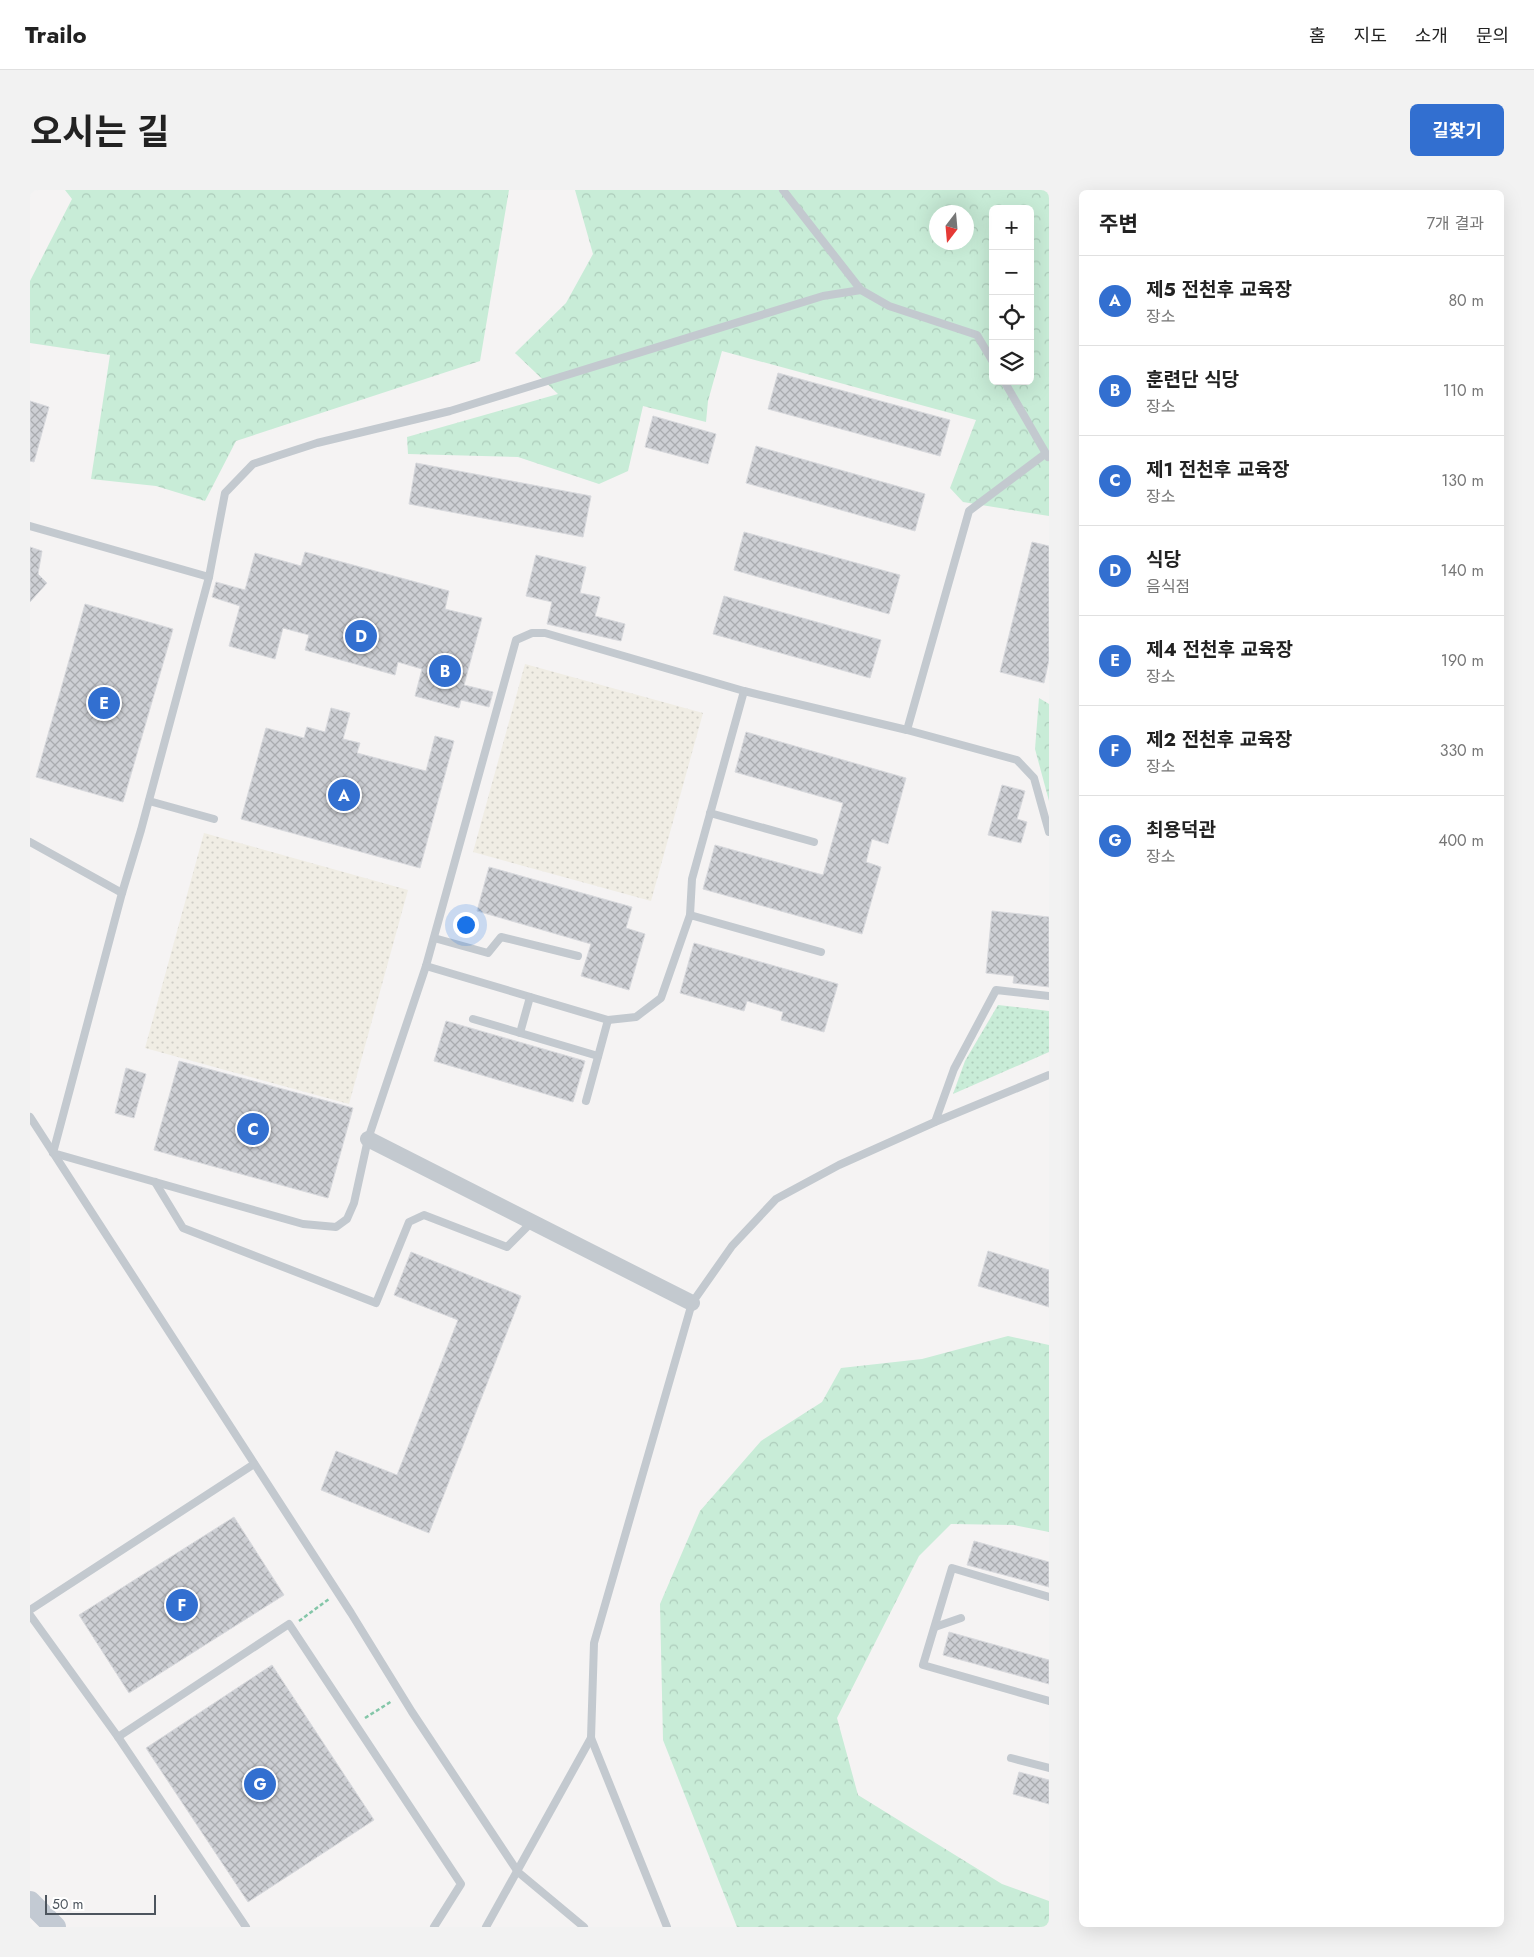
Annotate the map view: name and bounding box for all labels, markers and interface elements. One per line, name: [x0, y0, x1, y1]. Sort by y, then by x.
text: Trailo: [25, 17, 87, 52]
text: 홈: [1309, 23, 1326, 49]
text: 지도: [1354, 23, 1387, 49]
text: 소개: [1415, 23, 1448, 49]
text: 문의: [1476, 23, 1509, 49]
button: 길찾기: [1410, 104, 1504, 156]
text: 오시는 길: [30, 107, 169, 157]
north arrow: [929, 205, 974, 250]
map controls: [989, 205, 1034, 385]
button: +: [989, 205, 1034, 250]
text: 주변: [1099, 209, 1138, 239]
text: 7개 결과: [1427, 212, 1484, 235]
button: −: [989, 250, 1034, 295]
text: 제5 전천후 교육장: [1146, 276, 1292, 303]
text: A: [1109, 289, 1121, 312]
text: 80 m: [1448, 289, 1484, 312]
button: locate: [989, 295, 1034, 340]
text: 장소: [1146, 305, 1175, 328]
button: layers: [989, 340, 1034, 385]
text: 훈련단 식당: [1146, 366, 1239, 393]
text: B: [1110, 379, 1120, 402]
text: 110 m: [1443, 379, 1484, 402]
text: 장소: [1146, 395, 1175, 418]
text: 제1 전천후 교육장: [1146, 456, 1289, 483]
text: C: [1109, 469, 1121, 492]
text: 130 m: [1441, 469, 1484, 492]
text: 장소: [1146, 485, 1175, 508]
text: 식당: [1146, 546, 1181, 573]
text: D: [1109, 559, 1121, 582]
text: 140 m: [1441, 559, 1484, 582]
text: 음식점: [1146, 575, 1190, 598]
pin: D: [345, 617, 377, 655]
text: 제4 전천후 교육장: [1146, 636, 1293, 663]
text: E: [1110, 649, 1120, 672]
text: 190 m: [1441, 649, 1484, 672]
pin: B: [429, 652, 461, 690]
text: 장소: [1146, 665, 1175, 688]
pin: E: [88, 684, 120, 722]
text: 제2 전천후 교육장: [1146, 726, 1292, 753]
text: F: [1111, 739, 1119, 762]
text: 330 m: [1440, 739, 1484, 762]
text: 장소: [1146, 755, 1175, 778]
pin: A: [328, 776, 360, 814]
text: 최용덕관: [1146, 816, 1216, 843]
text: G: [1108, 829, 1122, 852]
text: 400 m: [1438, 829, 1484, 852]
text: 장소: [1146, 845, 1175, 868]
your location: [453, 912, 479, 938]
pin: C: [237, 1110, 269, 1148]
pin: F: [166, 1586, 198, 1624]
pin: G: [244, 1765, 276, 1803]
scale bar: [45, 1892, 156, 1915]
text: 50 m: [52, 1894, 83, 1914]

